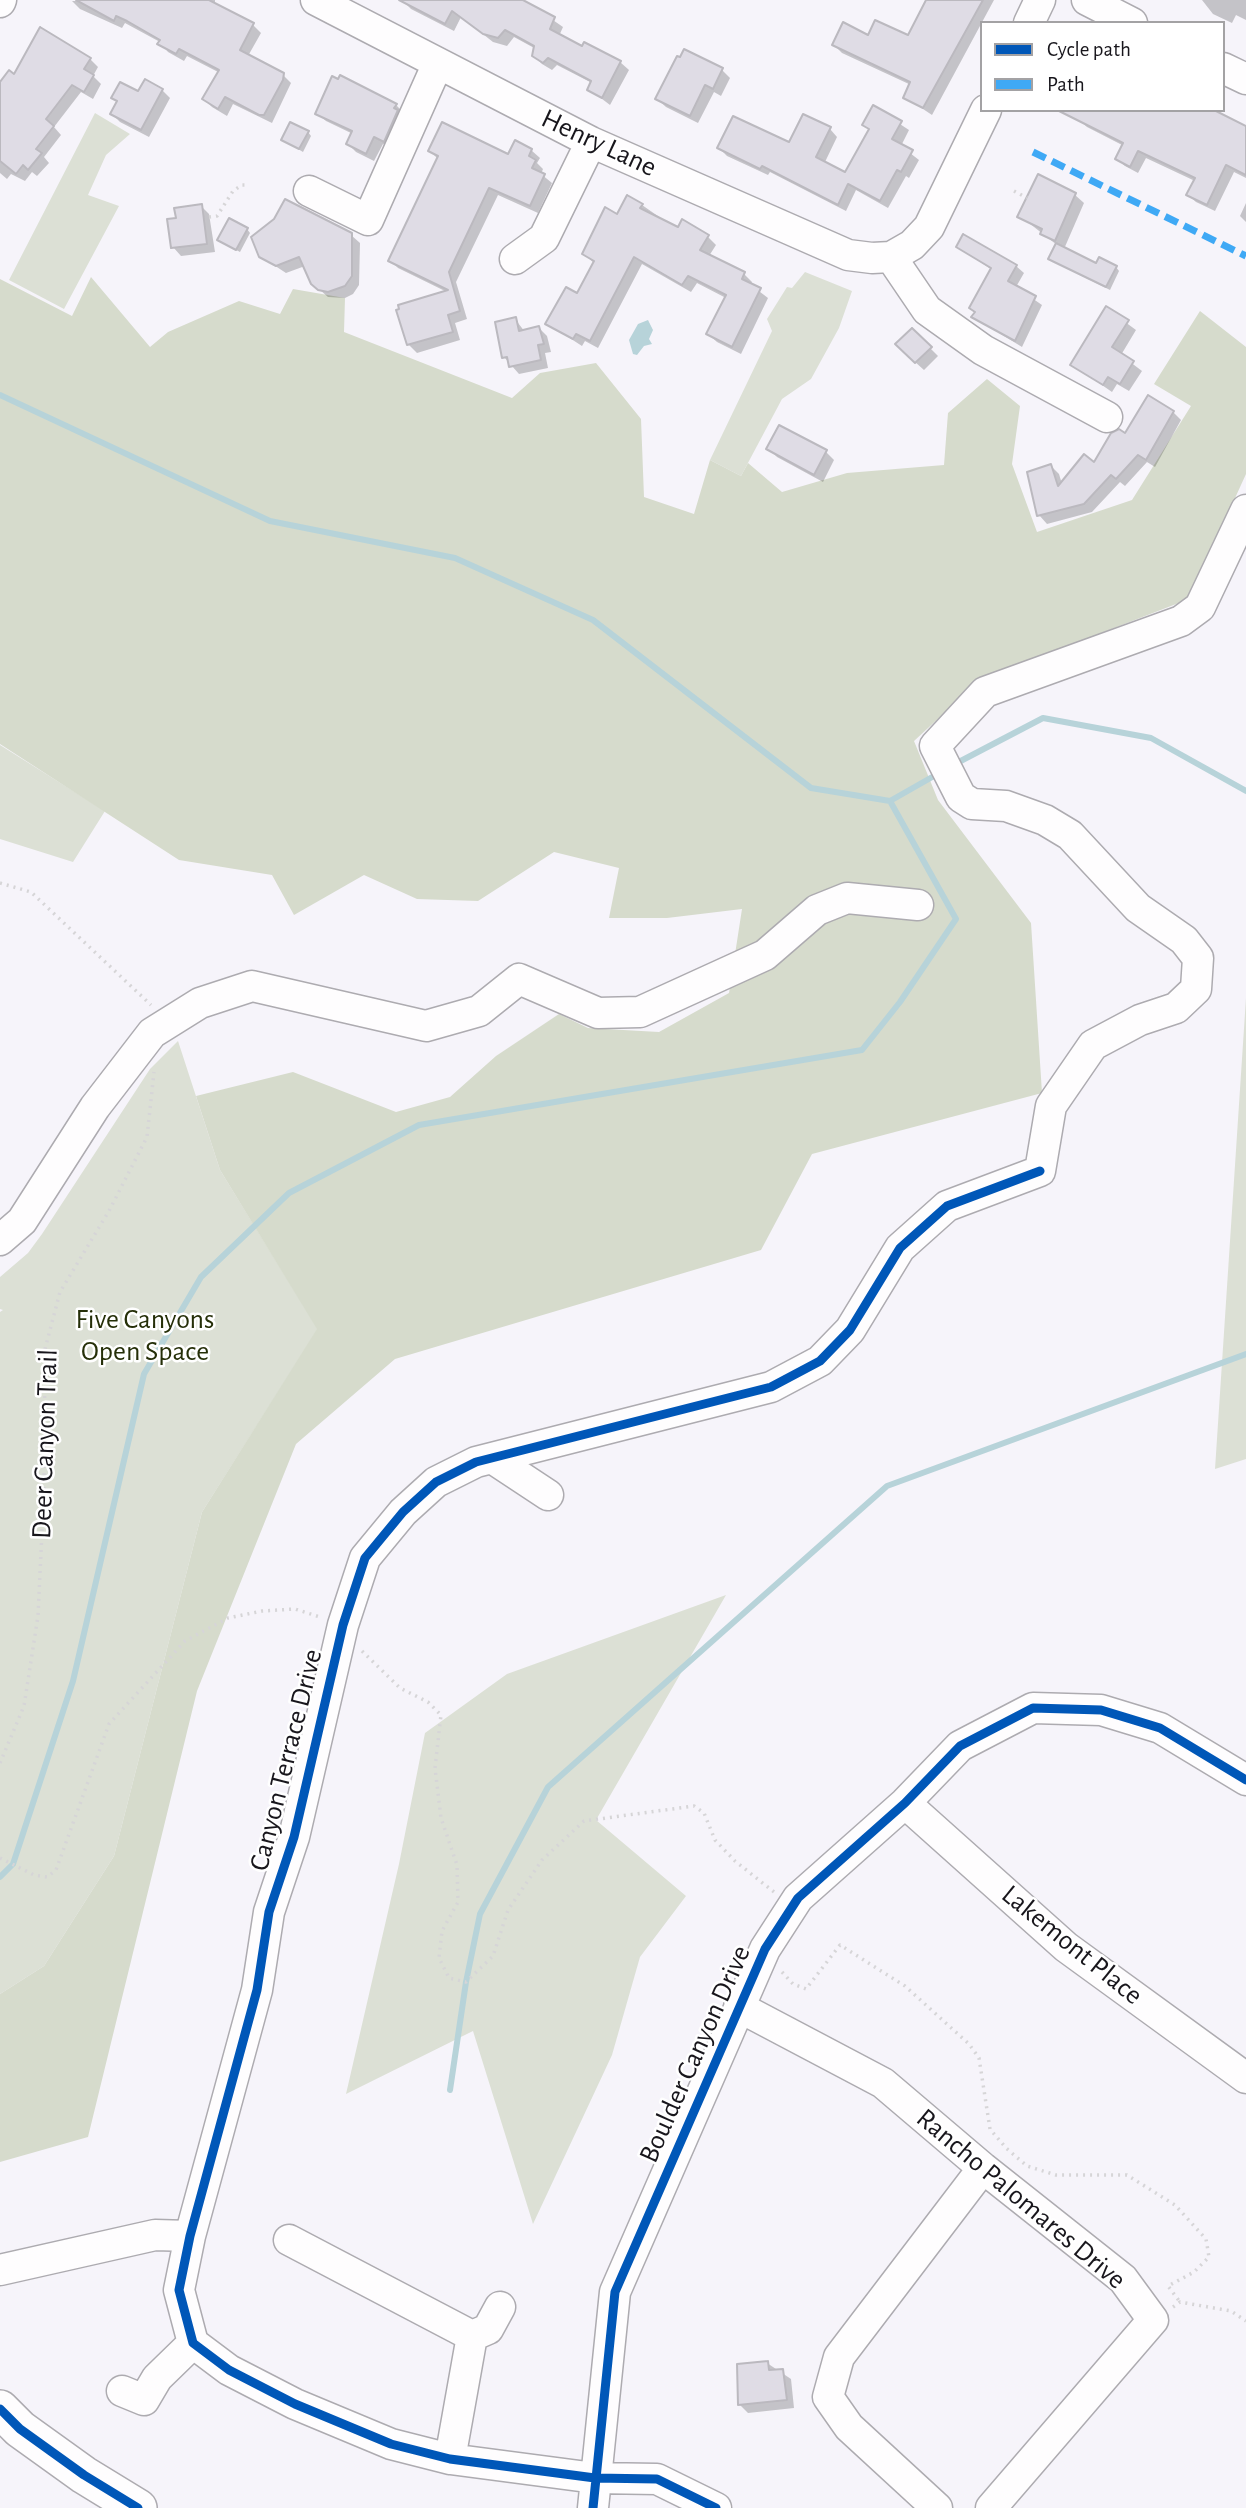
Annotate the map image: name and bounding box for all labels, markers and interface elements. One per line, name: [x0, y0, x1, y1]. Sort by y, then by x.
legend: [980, 21, 1225, 112]
text: Cycle path: [1047, 39, 1131, 60]
text: Path: [1047, 74, 1085, 95]
street label: Henry Lane: [536, 102, 662, 184]
park label: Five Canyons Open Space: [76, 1303, 214, 1369]
street label: Deer Canyon Trail: [25, 1348, 65, 1540]
street label: Canyon Terrace Drive: [242, 1646, 330, 1874]
street label: Lakemont Place: [995, 1878, 1149, 2012]
street label: Boulder Canyon Drive: [632, 1940, 758, 2168]
street label: Rancho Palomares Drive: [909, 2102, 1133, 2296]

